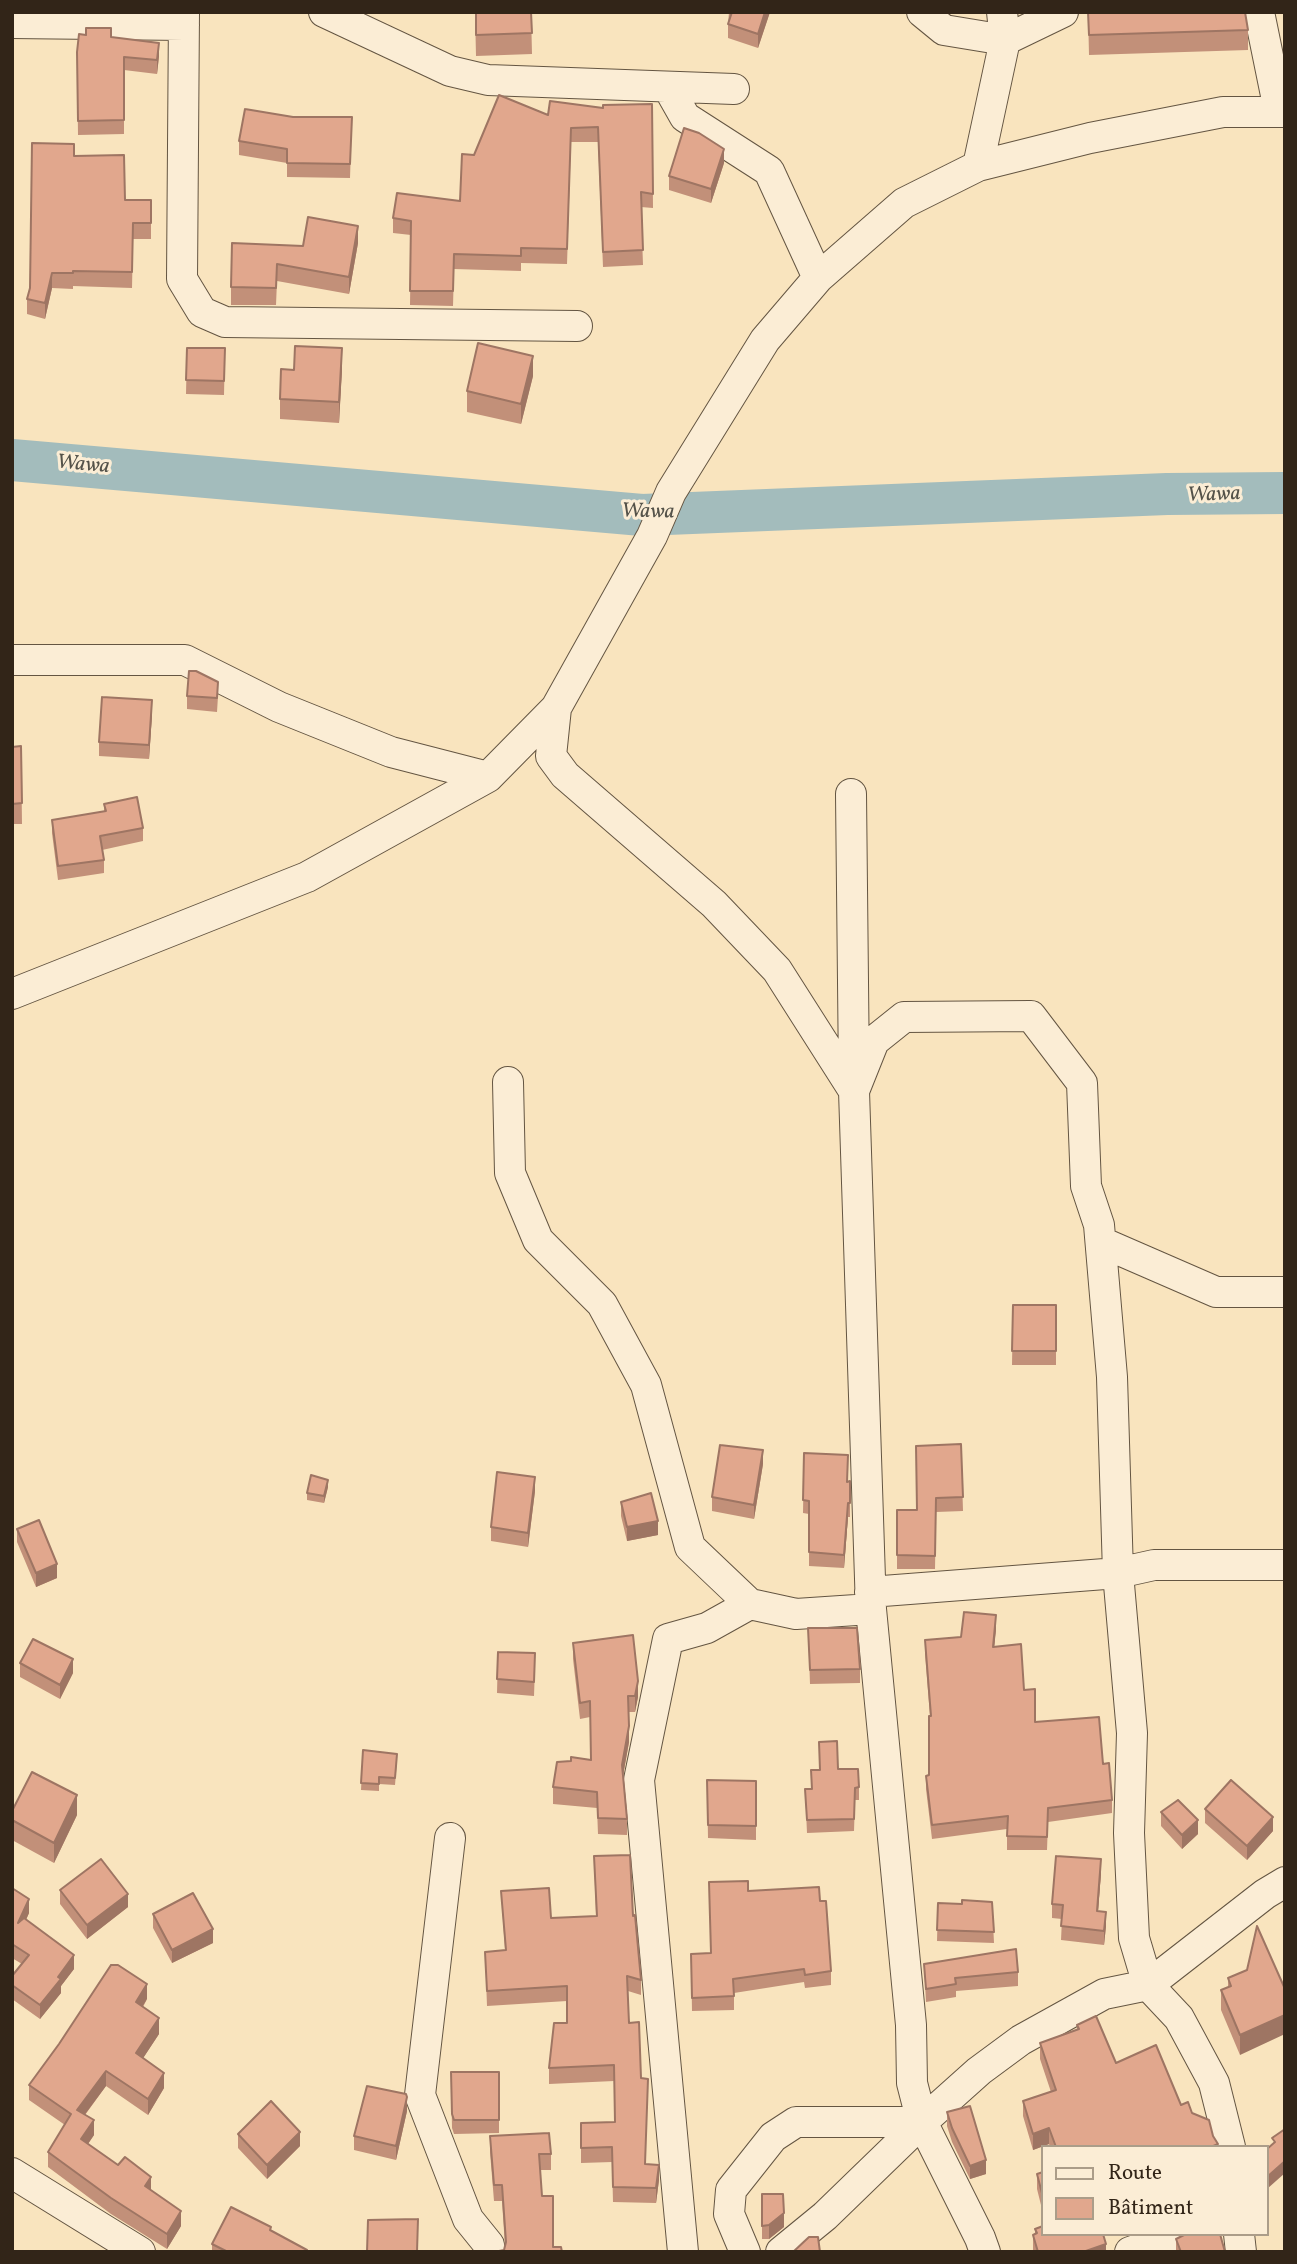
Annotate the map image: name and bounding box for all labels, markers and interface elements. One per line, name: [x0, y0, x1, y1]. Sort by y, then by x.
water label: Wawa: [55, 451, 111, 481]
water label: Wawa: [1187, 482, 1241, 510]
water label: Wawa: [621, 500, 675, 526]
legend: [1042, 2145, 1269, 2236]
text: Route: [1108, 2159, 1162, 2188]
text: Bâtiment: [1108, 2194, 1193, 2223]

